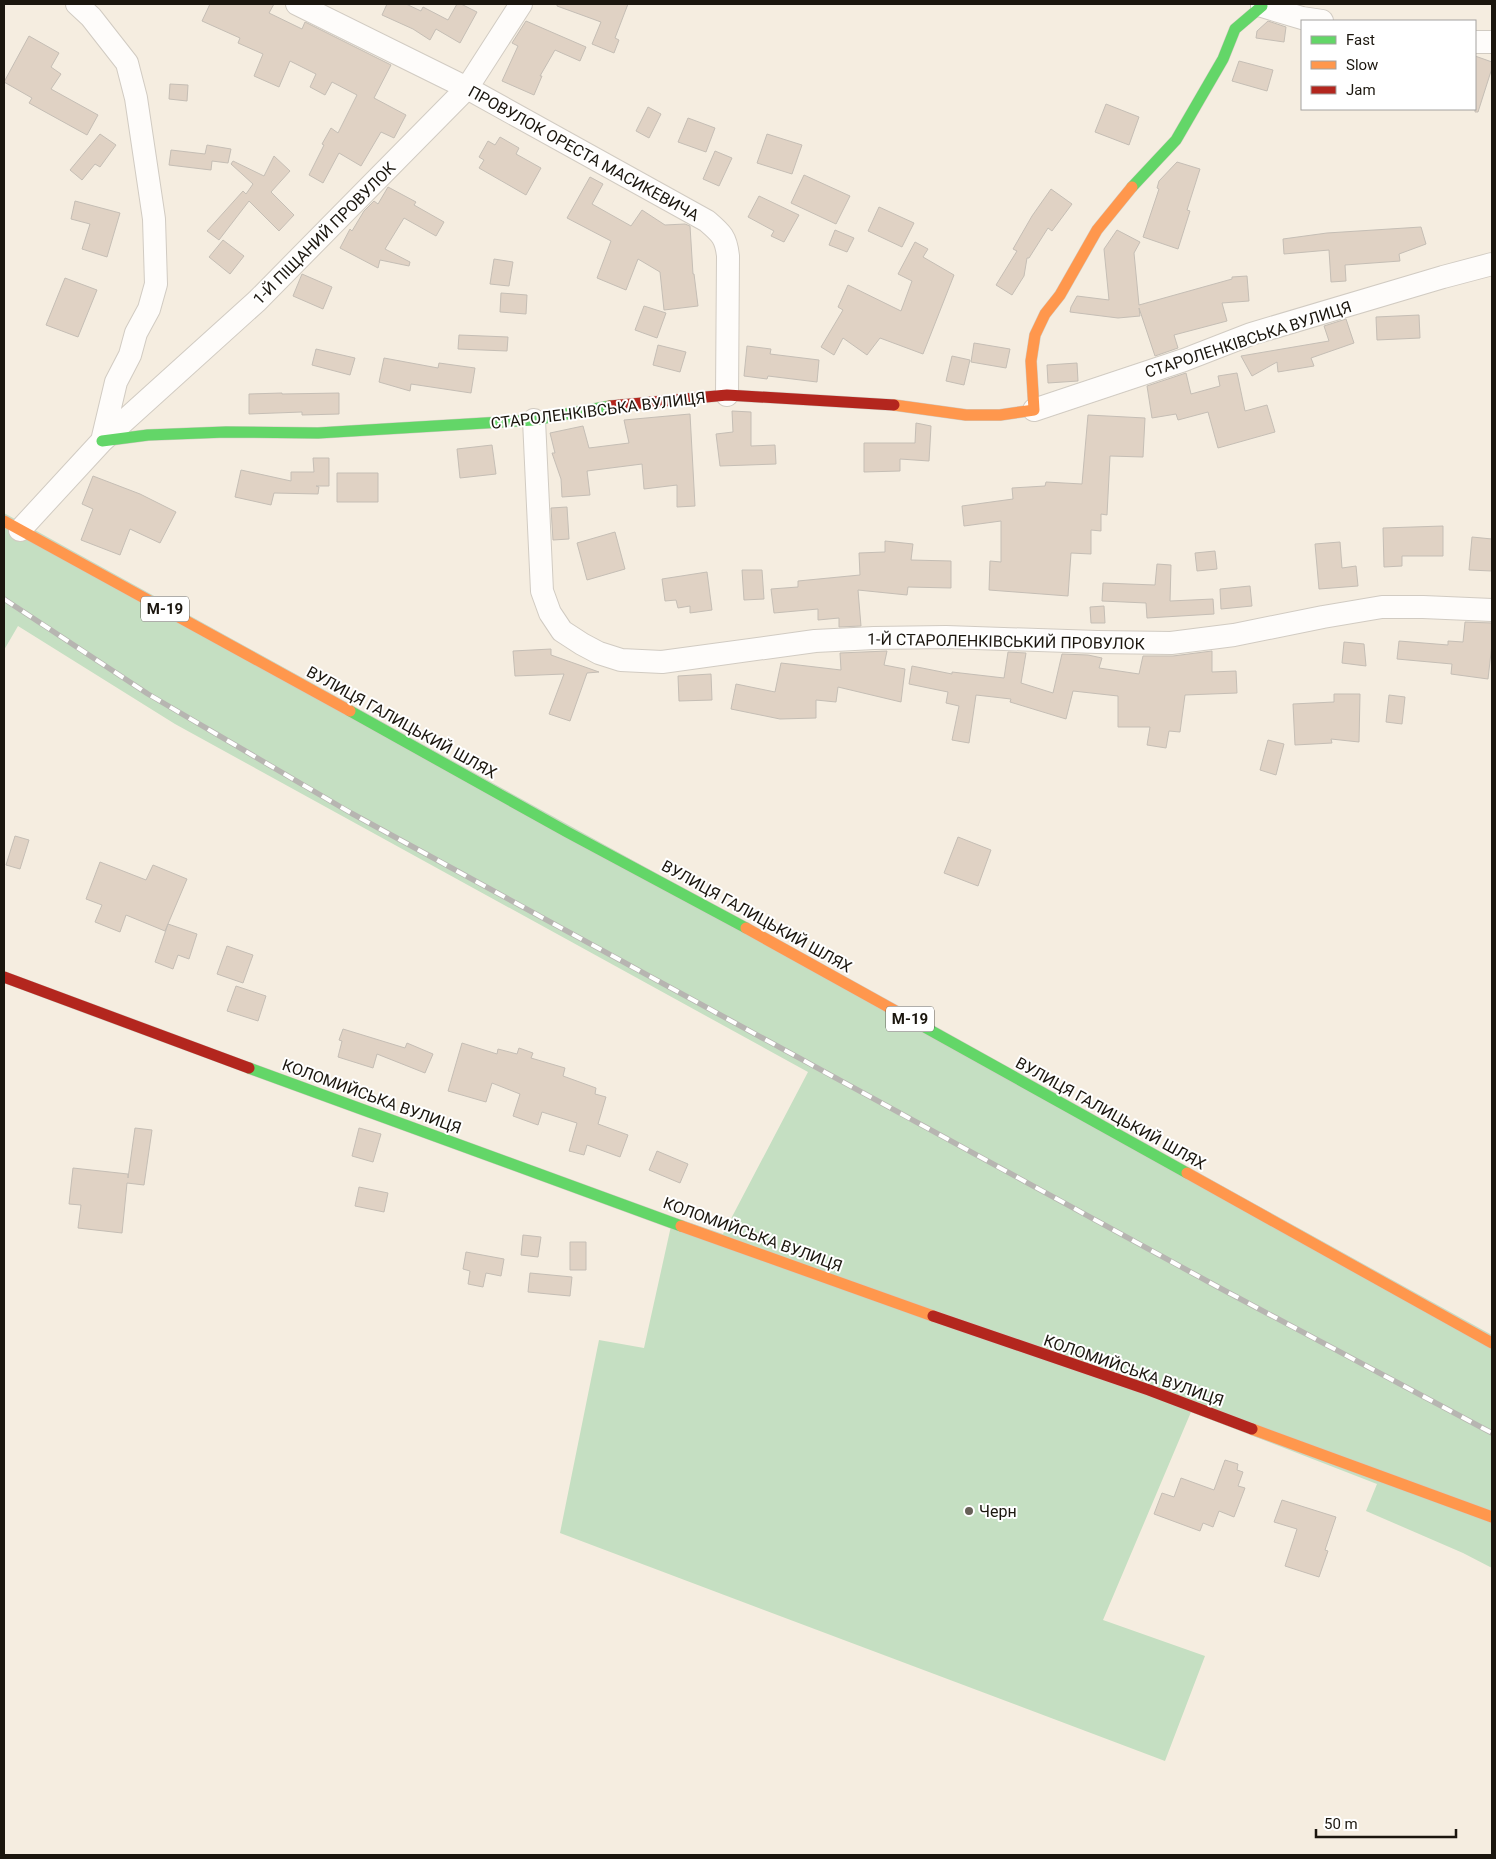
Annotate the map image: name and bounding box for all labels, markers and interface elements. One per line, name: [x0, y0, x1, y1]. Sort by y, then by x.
legend: [1301, 20, 1476, 110]
text: Fast: [1346, 31, 1375, 49]
text: Slow: [1346, 56, 1378, 74]
text: Jam: [1346, 81, 1376, 99]
street label: ПРОВУЛОК ОРЕСТА МАСИКЕВИЧА: [465, 82, 703, 225]
street label: 1-Й ПІЩАНИЙ ПРОВУЛОК: [249, 158, 400, 308]
street label: СТАРОЛЕНКІВСЬКА ВУЛИЦЯ: [1142, 297, 1354, 382]
street label: СТАРОЛЕНКІВСЬКА ВУЛИЦЯ: [490, 388, 706, 433]
road number: М-19: [141, 596, 189, 622]
street label: 1-Й СТАРОЛЕНКІВСЬКИЙ ПРОВУЛОК: [867, 630, 1146, 653]
street label: ВУЛИЦЯ ГАЛИЦЬКИЙ ШЛЯХ: [303, 662, 500, 783]
street label: ВУЛИЦЯ ГАЛИЦЬКИЙ ШЛЯХ: [658, 856, 855, 977]
road number: М-19: [886, 1006, 934, 1032]
street label: ВУЛИЦЯ ГАЛИЦЬКИЙ ШЛЯХ: [1012, 1053, 1209, 1174]
street label: КОЛОМИЙСЬКА ВУЛИЦЯ: [280, 1055, 464, 1138]
street label: КОЛОМИЙСЬКА ВУЛИЦЯ: [661, 1193, 845, 1276]
street label: КОЛОМИЙСЬКА ВУЛИЦЯ: [1041, 1331, 1226, 1410]
place label: Черн: [979, 1502, 1017, 1521]
marker: Черн: [963, 1505, 975, 1517]
scale bar: [1316, 1806, 1456, 1838]
text: 50 m: [1324, 1815, 1358, 1833]

